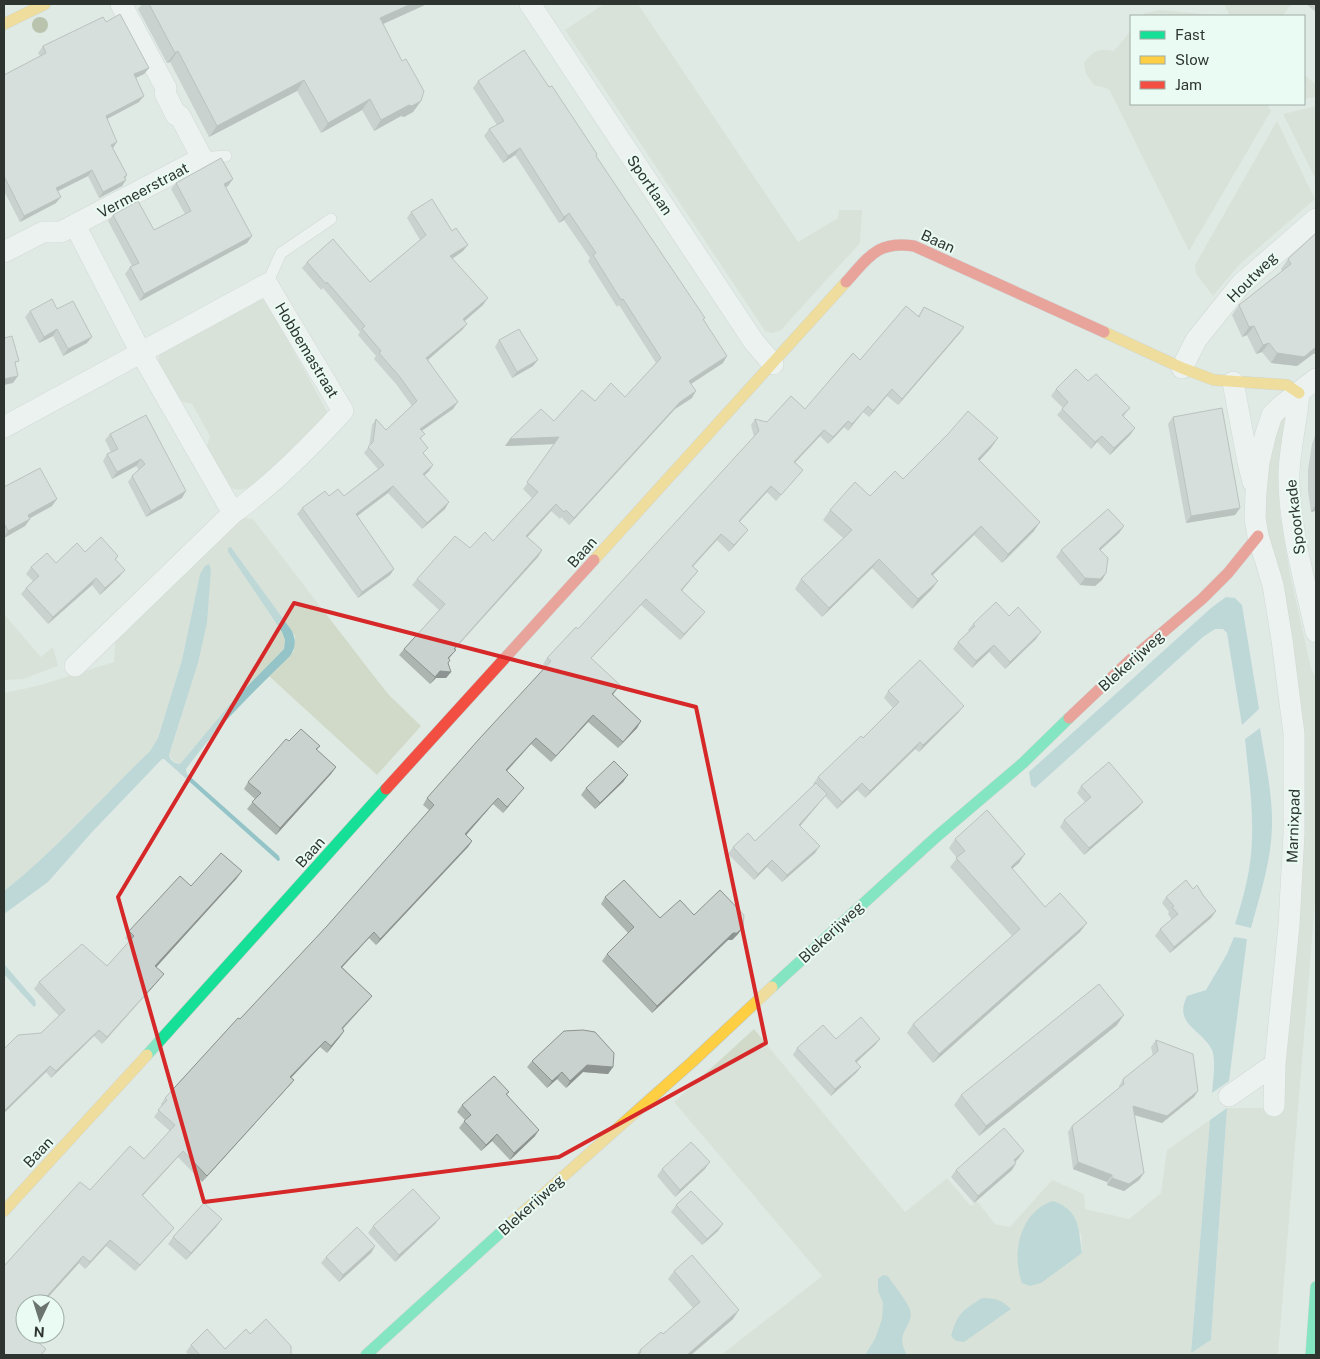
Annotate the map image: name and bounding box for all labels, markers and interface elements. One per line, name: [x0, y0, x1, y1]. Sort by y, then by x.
legend: [1130, 15, 1305, 105]
text: Fast: [1175, 26, 1205, 43]
text: Slow: [1175, 51, 1210, 68]
text: Jam: [1175, 76, 1202, 93]
street label: Sportlaan: [624, 152, 676, 218]
street label: Vermeerstraat: [95, 159, 191, 221]
street label: Baan: [918, 226, 958, 256]
street label: Houtweg: [1223, 248, 1281, 306]
street label: Hobbemastraat: [272, 299, 342, 401]
street label: Spoorkade: [1282, 478, 1308, 556]
street label: Baan: [564, 533, 600, 571]
street label: Blekerijweg: [1095, 627, 1167, 695]
street label: Marnixpad: [1283, 789, 1303, 863]
street label: Baan: [292, 833, 328, 871]
street label: Blekerijweg: [795, 898, 867, 966]
street label: Baan: [20, 1133, 56, 1171]
street label: Blekerijweg: [495, 1171, 567, 1239]
north arrow: [15, 1294, 65, 1344]
text: N: [33, 1324, 45, 1340]

